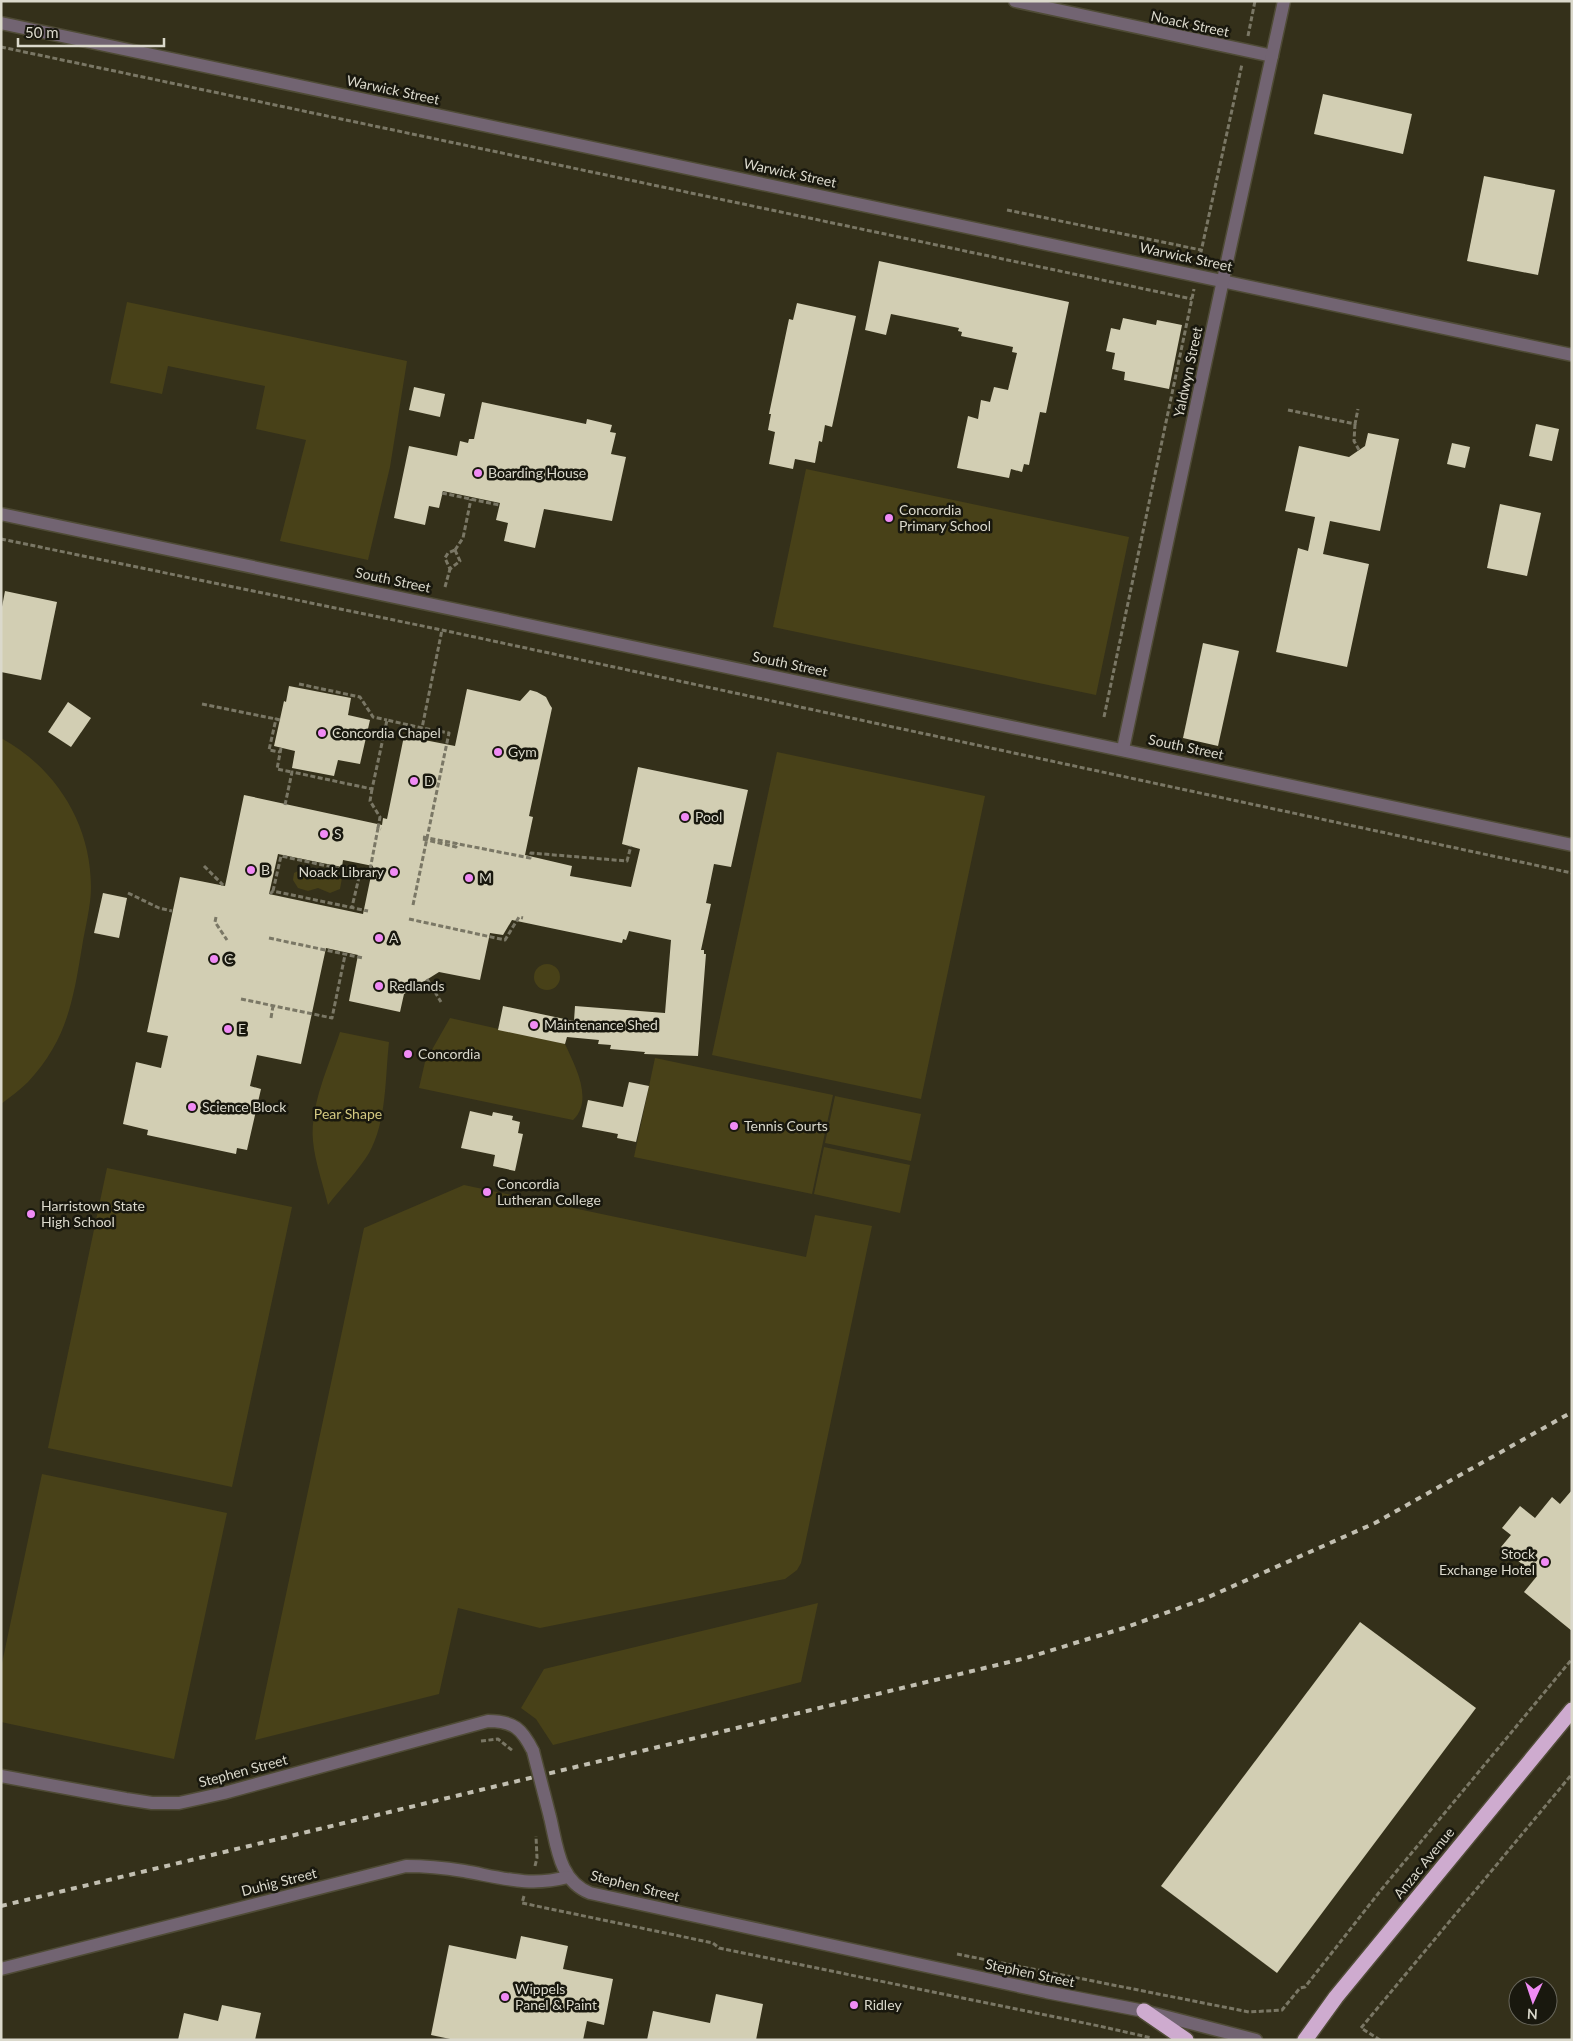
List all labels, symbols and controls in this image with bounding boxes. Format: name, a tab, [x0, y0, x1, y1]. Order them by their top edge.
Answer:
street label: Noack Street	[1149, 7, 1231, 40]
scale bar	[18, 15, 164, 47]
text: 50 m	[25, 23, 59, 41]
street label: Warwick Street	[345, 71, 441, 108]
street label: Warwick Street	[742, 154, 838, 191]
street label: Warwick Street	[1138, 238, 1234, 275]
street label: Yaldwyn Street	[1170, 325, 1205, 419]
place label: Boarding House	[488, 464, 586, 481]
marker: Boarding House	[472, 467, 484, 479]
place label: Concordia Primary School	[899, 501, 991, 534]
marker: Concordia Primary School	[883, 512, 895, 524]
street label: South Street	[354, 563, 432, 596]
street label: South Street	[751, 647, 829, 680]
place label: Concordia Chapel	[332, 724, 441, 741]
marker: Concordia Chapel	[316, 727, 328, 739]
street label: South Street	[1147, 730, 1225, 763]
place label: Gym	[508, 743, 537, 760]
marker: Gym	[492, 746, 504, 758]
place label: D	[424, 772, 435, 789]
marker: D	[408, 775, 420, 787]
place label: Pool	[695, 808, 722, 825]
marker: Pool	[679, 811, 691, 823]
place label: S	[334, 825, 342, 842]
marker: S	[318, 828, 330, 840]
place label: B	[261, 861, 270, 878]
place label: Noack Library	[299, 863, 385, 880]
marker: B	[245, 864, 257, 876]
marker: Noack Library	[388, 866, 400, 878]
place label: M	[479, 869, 492, 886]
marker: M	[463, 872, 475, 884]
place label: A	[389, 929, 399, 946]
marker: A	[373, 932, 385, 944]
place label: C	[224, 950, 234, 967]
marker: C	[208, 953, 220, 965]
place label: Redlands	[389, 977, 445, 994]
marker: Redlands	[373, 980, 385, 992]
place label: Maintenance Shed	[544, 1016, 658, 1033]
marker: Maintenance Shed	[528, 1019, 540, 1031]
place label: E	[238, 1020, 246, 1037]
marker: E	[222, 1023, 234, 1035]
place label: Concordia	[418, 1045, 480, 1062]
marker: Concordia	[402, 1048, 414, 1060]
place label: Science Block	[202, 1098, 287, 1115]
marker: Science Block	[186, 1101, 198, 1113]
park label: Pear Shape	[314, 1105, 382, 1122]
place label: Tennis Courts	[744, 1117, 828, 1134]
marker: Tennis Courts	[728, 1120, 740, 1132]
place label: Concordia Lutheran College	[497, 1175, 601, 1208]
marker: Concordia Lutheran College	[481, 1186, 493, 1198]
place label: Harristown State High School	[41, 1197, 145, 1230]
marker: Harristown State High School	[25, 1208, 37, 1220]
place label: Stock Exchange Hotel	[1439, 1545, 1536, 1578]
marker: Stock Exchange Hotel	[1539, 1556, 1551, 1568]
street label: Stephen Street	[197, 1751, 289, 1790]
street label: Anzac Avenue	[1390, 1824, 1457, 1902]
street label: Duhig Street	[239, 1864, 318, 1899]
street label: Stephen Street	[589, 1866, 681, 1905]
street label: Stephen Street	[984, 1955, 1076, 1990]
north arrow	[1508, 1976, 1558, 2026]
place label: Wippels Panel & Paint	[515, 1980, 597, 2013]
marker: Wippels Panel & Paint	[499, 1991, 511, 2003]
place label: Ridley	[864, 1996, 902, 2013]
marker: Ridley	[848, 1999, 860, 2011]
text: N	[1526, 2006, 1538, 2023]

